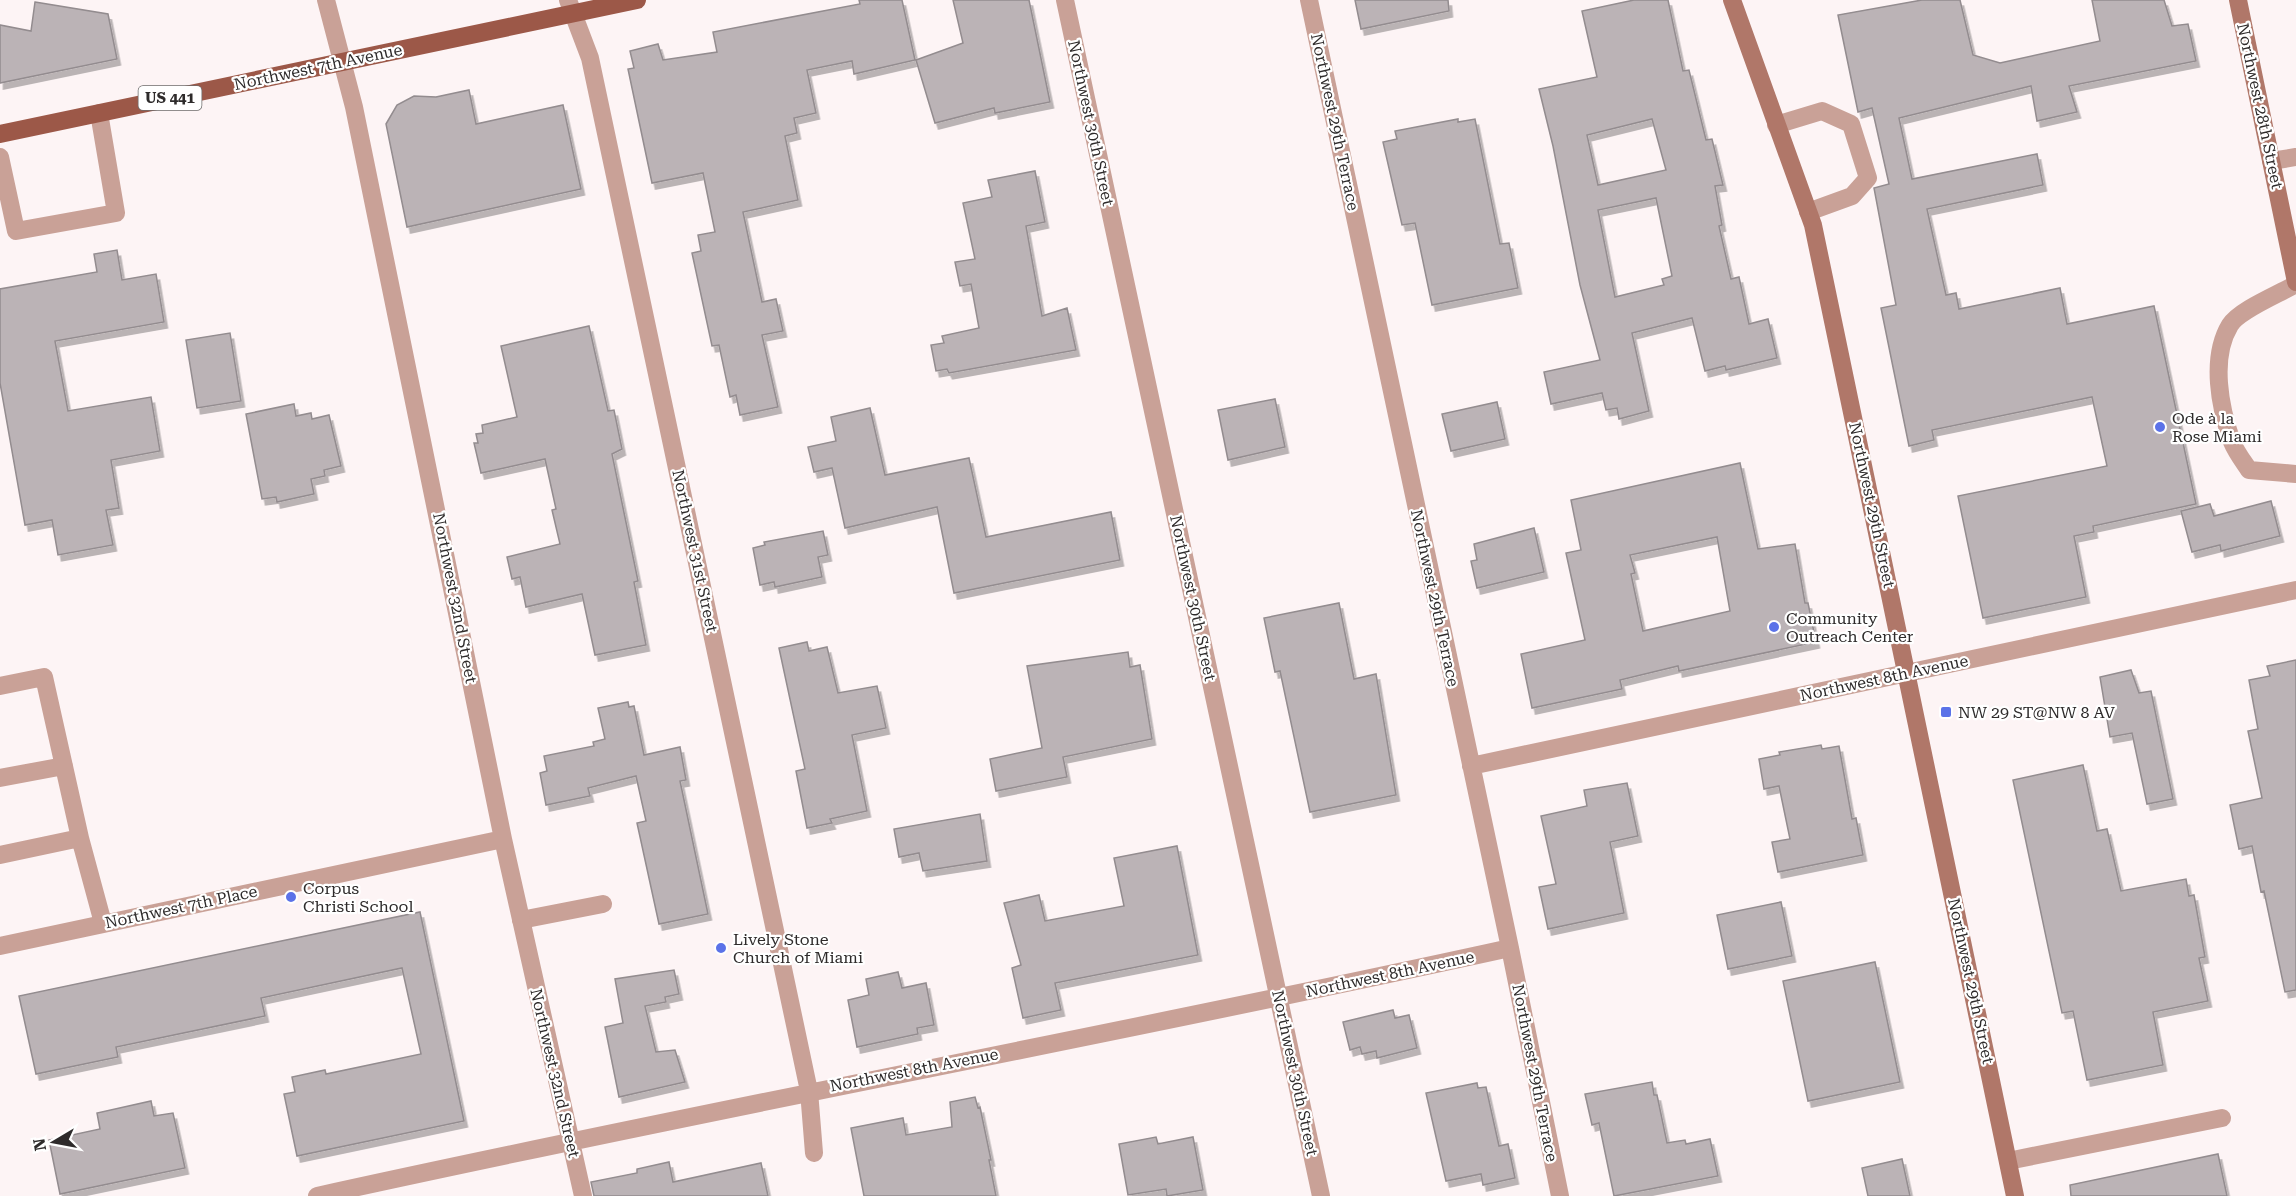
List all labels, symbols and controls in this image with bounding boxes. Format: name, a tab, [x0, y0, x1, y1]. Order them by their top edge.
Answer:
street label: Northwest 28th Street	[2233, 21, 2287, 191]
street label: Northwest 29th Terrace	[1307, 32, 1363, 213]
street label: Northwest 30th Street	[1064, 38, 1118, 208]
street label: Northwest 7th Avenue	[232, 40, 404, 94]
road number: US 441	[138, 86, 201, 110]
place label: Ode à la Rose Miami	[2172, 409, 2262, 446]
street label: Northwest 29th Street	[1845, 420, 1899, 590]
marker: Ode à la Rose Miami	[2153, 420, 2167, 434]
street label: Northwest 31st Street	[668, 468, 722, 634]
street label: Northwest 29th Terrace	[1407, 508, 1463, 689]
street label: Northwest 32nd Street	[429, 511, 481, 685]
street label: Northwest 30th Street	[1166, 513, 1220, 683]
place label: Community Outreach Center	[1786, 609, 1914, 646]
marker: Community Outreach Center	[1767, 620, 1781, 634]
street label: Northwest 8th Avenue	[1798, 651, 1970, 705]
place label: NW 29 ST@NW 8 AV	[1958, 703, 2116, 722]
marker: NW 29 ST@NW 8 AV	[1939, 705, 1953, 719]
place label: Corpus Christi School	[303, 879, 413, 916]
street label: Northwest 7th Place	[103, 882, 259, 932]
marker: Corpus Christi School	[284, 890, 298, 904]
street label: Northwest 29th Street	[1944, 896, 1998, 1066]
place label: Lively Stone Church of Miami	[733, 930, 863, 967]
marker: Lively Stone Church of Miami	[714, 941, 728, 955]
street label: Northwest 8th Avenue	[1304, 947, 1476, 1001]
street label: Northwest 29th Terrace	[1508, 982, 1562, 1164]
street label: Northwest 32nd Street	[526, 986, 584, 1160]
street label: Northwest 30th Street	[1268, 988, 1322, 1158]
street label: Northwest 8th Avenue	[828, 1044, 1000, 1096]
north arrow	[24, 1112, 84, 1172]
text: N	[29, 1137, 50, 1152]

